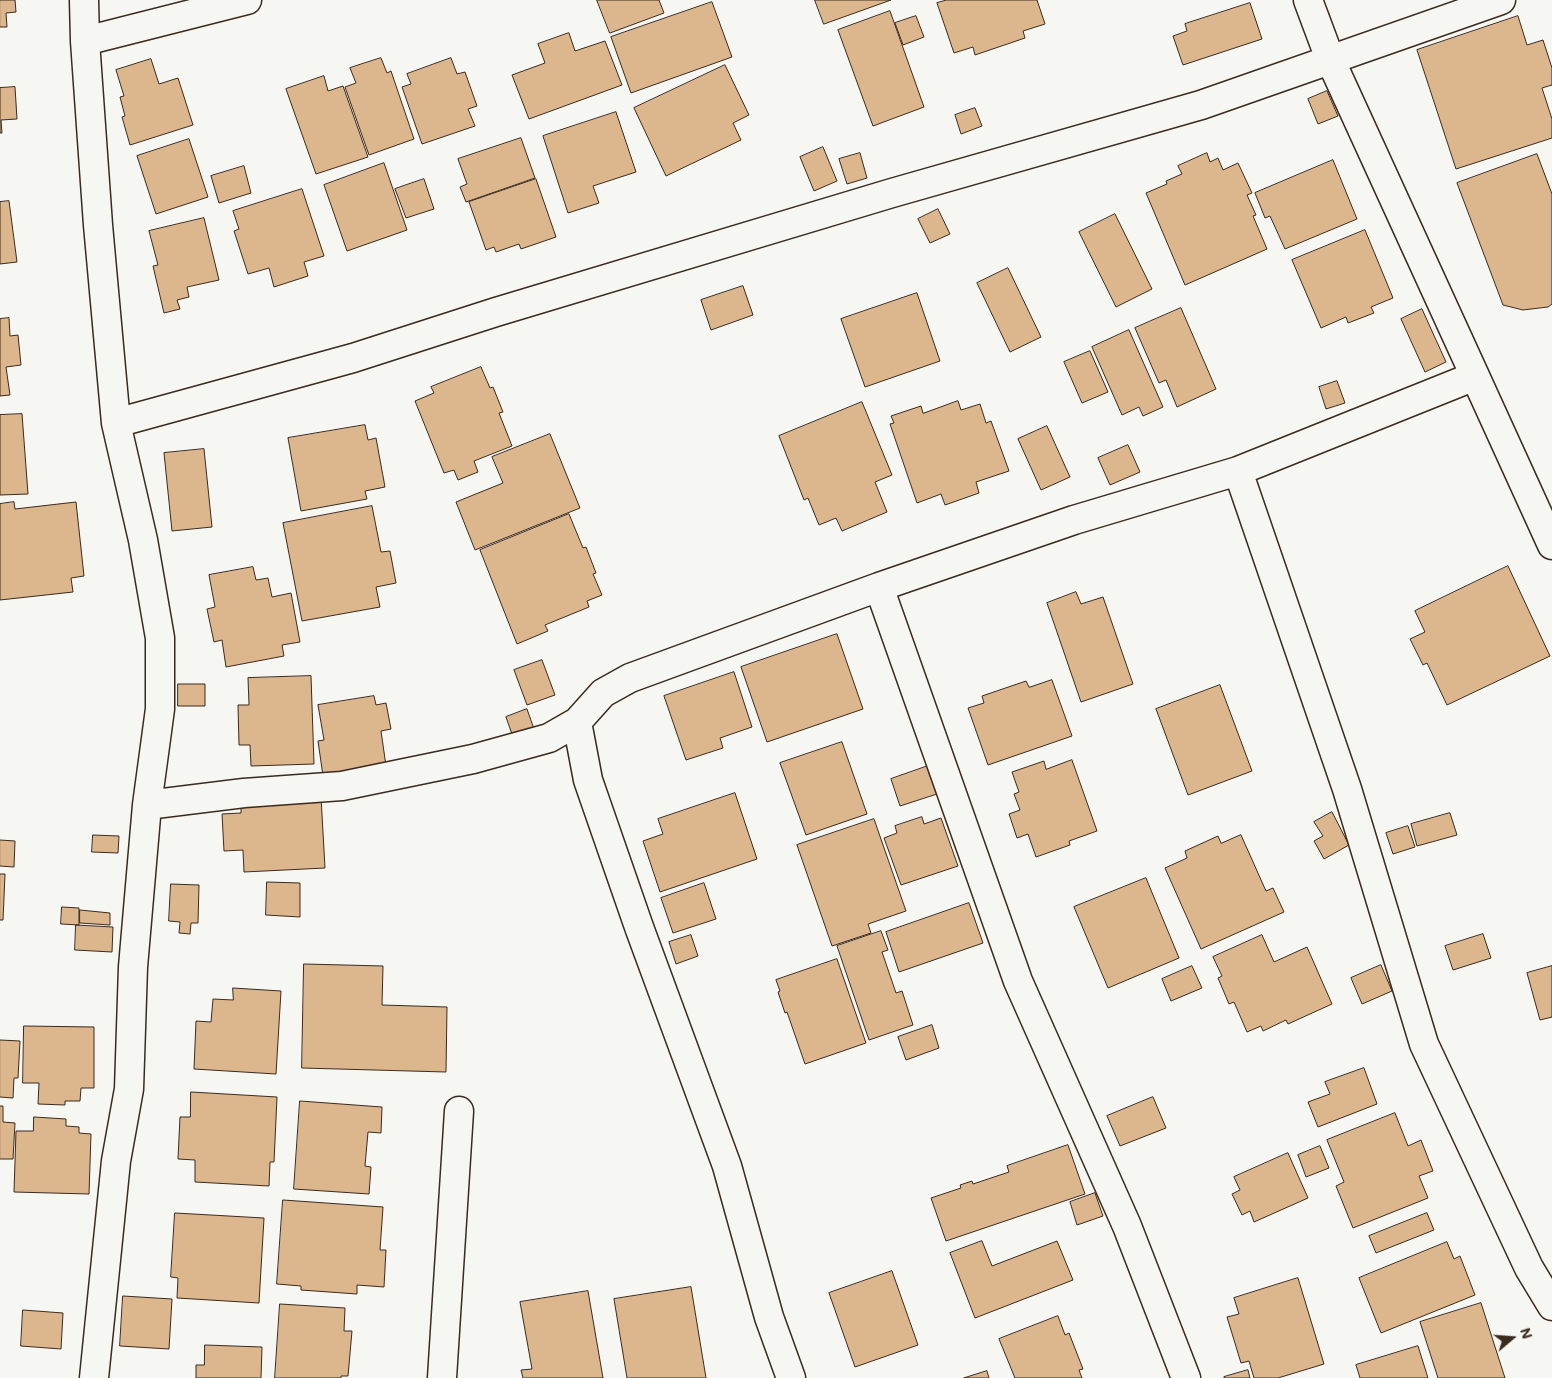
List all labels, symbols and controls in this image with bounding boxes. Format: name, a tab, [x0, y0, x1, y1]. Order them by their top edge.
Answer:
north arrow	[1487, 1313, 1537, 1363]
text: N	[1516, 1325, 1537, 1341]

